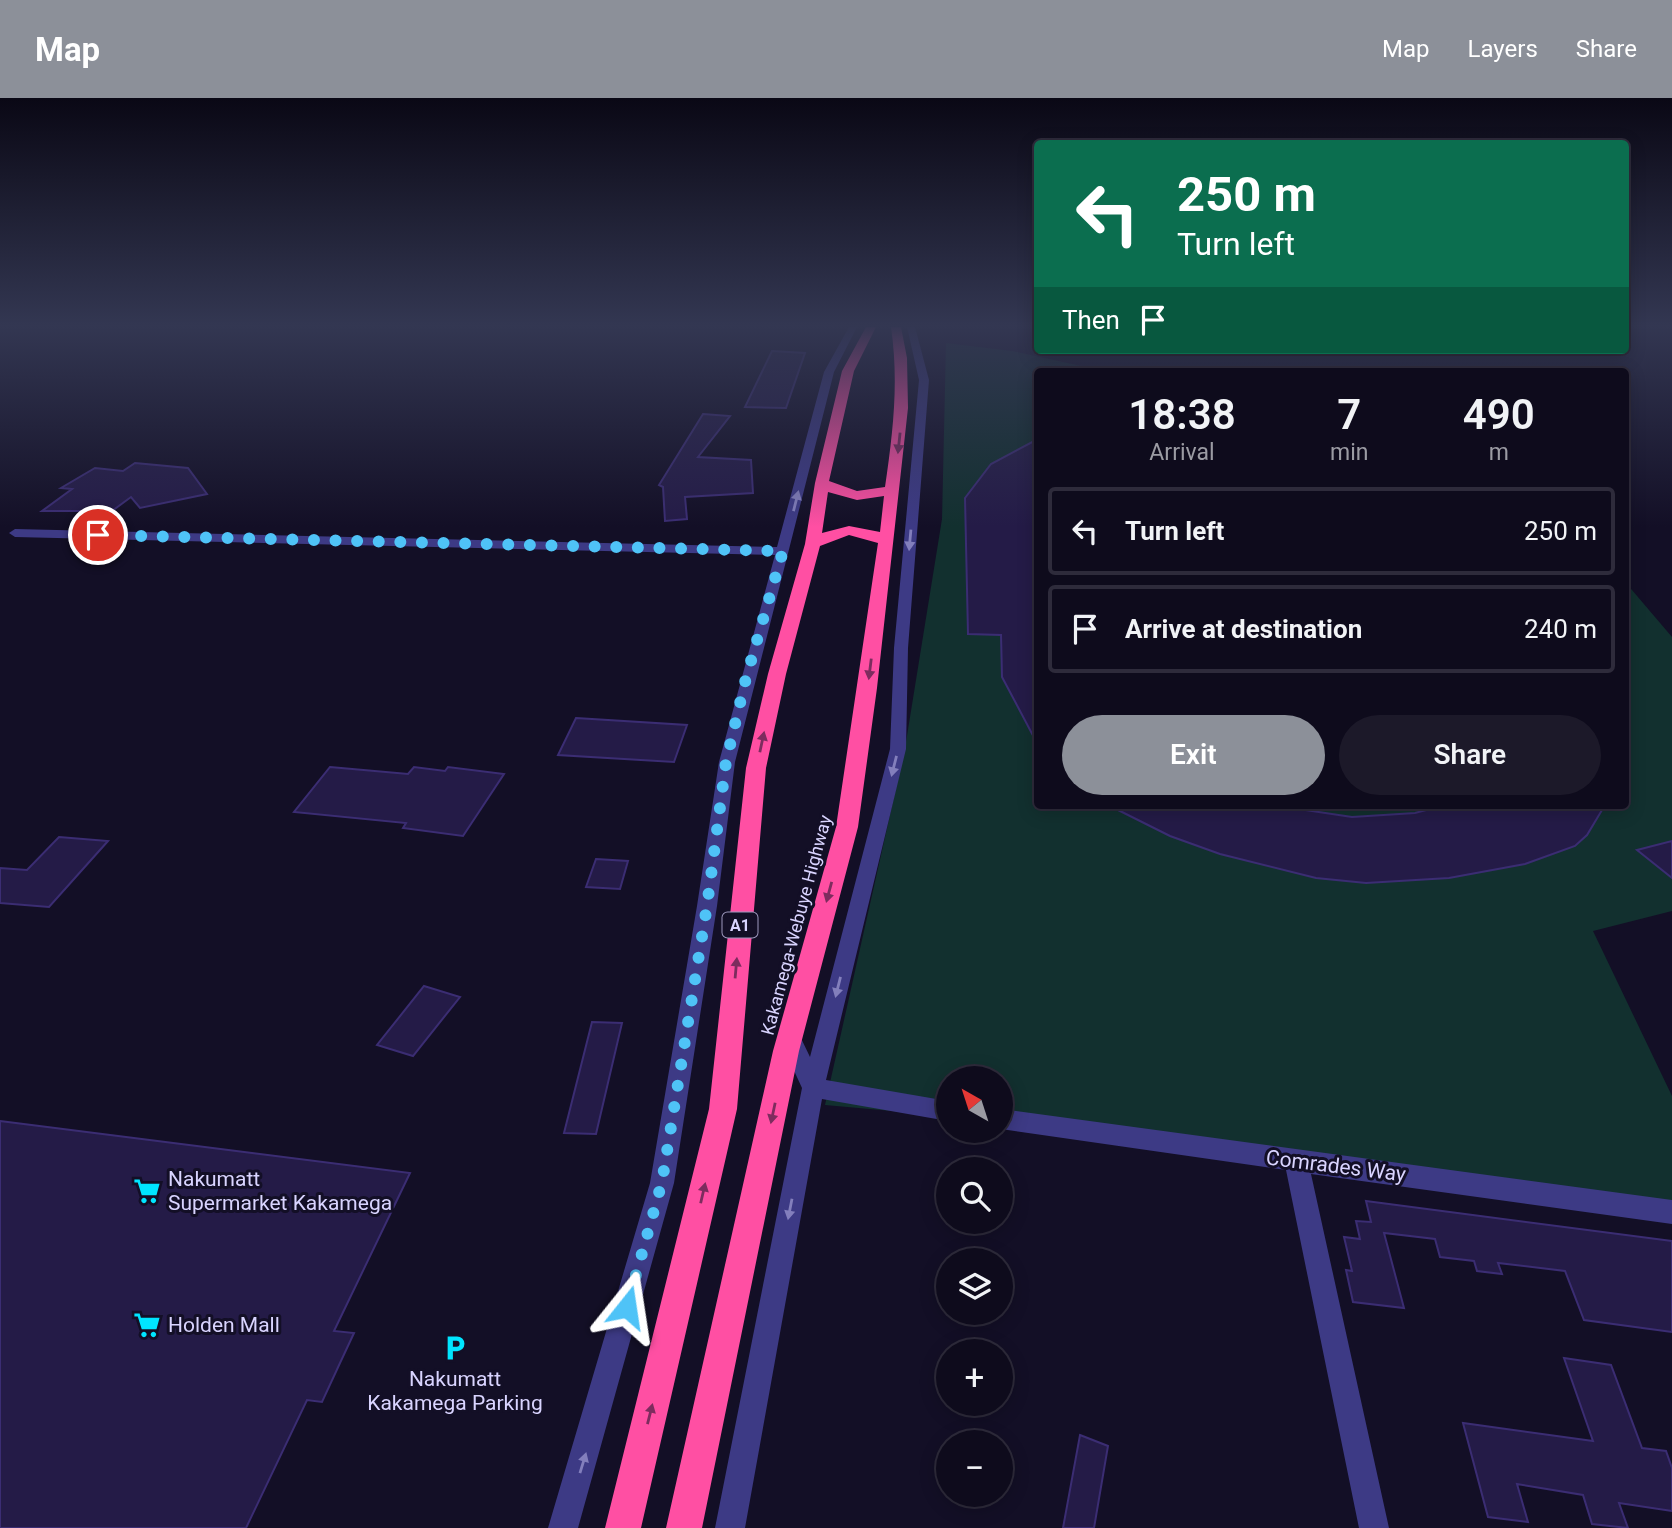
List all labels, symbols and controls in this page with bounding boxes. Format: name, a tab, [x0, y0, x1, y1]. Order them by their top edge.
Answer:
text: Map	[35, 30, 100, 69]
text: Map	[1382, 35, 1430, 63]
text: Layers	[1468, 35, 1538, 63]
text: Share	[1576, 35, 1637, 63]
text: 250 m	[1177, 166, 1316, 223]
icon: left	[1062, 168, 1153, 259]
text: Turn left	[1177, 225, 1295, 263]
icon: arrive	[1134, 301, 1172, 339]
text: Then	[1062, 305, 1120, 335]
text: 18:38	[1128, 390, 1236, 439]
text: 7	[1337, 390, 1361, 439]
text: 490	[1463, 390, 1535, 439]
one-way arrow	[893, 432, 904, 454]
text: Arrival	[1149, 439, 1215, 466]
text: min	[1330, 439, 1368, 466]
text: m	[1489, 439, 1509, 466]
one-way arrow	[791, 490, 802, 512]
pin	[68, 505, 128, 565]
icon: left	[1066, 512, 1104, 550]
icon: arrive	[79, 516, 117, 554]
text: Turn left	[1125, 516, 1224, 546]
text: 250 m	[1524, 516, 1597, 546]
one-way arrow	[904, 529, 915, 551]
icon: arrive	[1066, 610, 1104, 648]
text: Arrive at destination	[1125, 614, 1362, 644]
text: 240 m	[1524, 614, 1597, 644]
one-way arrow	[865, 658, 876, 680]
button: Exit	[1062, 715, 1325, 795]
button: Share	[1339, 715, 1601, 795]
one-way arrow	[756, 731, 767, 753]
one-way arrow	[888, 755, 899, 777]
street label: Kakamega-Webuye Highway	[757, 812, 836, 1037]
one-way arrow	[823, 881, 834, 903]
road number: A1	[722, 912, 758, 938]
one-way arrow	[731, 957, 742, 979]
one-way arrow	[832, 976, 843, 998]
north arrow	[936, 1066, 1013, 1143]
map controls	[936, 1066, 1013, 1507]
one-way arrow	[767, 1102, 778, 1124]
street label: Comrades Way	[1265, 1146, 1407, 1186]
button: search	[936, 1157, 1013, 1234]
place label: Nakumatt Supermarket Kakamega	[168, 1167, 392, 1215]
supermarket icon: Nakumatt Supermarket Kakamega	[132, 1176, 162, 1206]
one-way arrow	[698, 1182, 709, 1204]
one-way arrow	[784, 1198, 795, 1220]
button: layers	[936, 1248, 1013, 1325]
position arrow	[590, 1270, 664, 1344]
supermarket icon: Holden Mall	[132, 1310, 162, 1340]
place label: Holden Mall	[168, 1313, 280, 1337]
parking icon: Nakumatt Kakamega Parking	[440, 1333, 470, 1363]
button: +	[936, 1339, 1013, 1416]
place label: Nakumatt Kakamega Parking	[367, 1367, 543, 1415]
one-way arrow	[645, 1403, 656, 1425]
button: −	[936, 1430, 1013, 1507]
one-way arrow	[578, 1452, 589, 1473]

